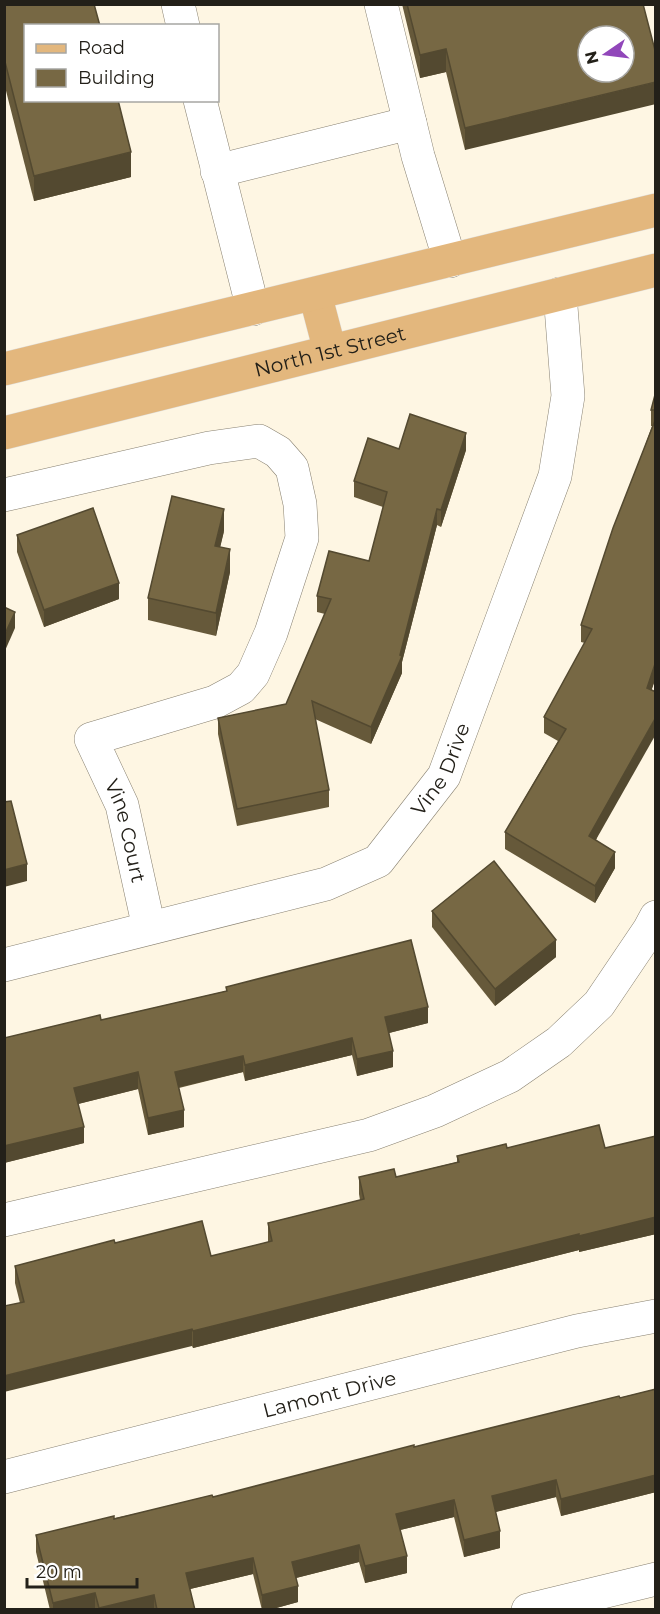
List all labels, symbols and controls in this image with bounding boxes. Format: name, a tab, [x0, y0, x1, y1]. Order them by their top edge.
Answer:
legend	[24, 24, 219, 102]
north arrow	[576, 24, 636, 84]
text: Road	[78, 37, 125, 59]
text: N	[581, 49, 603, 66]
text: Building	[78, 67, 155, 89]
street label: North 1st Street	[252, 321, 408, 382]
street label: Vine Drive	[406, 720, 475, 820]
street label: Vine Court	[100, 775, 151, 885]
street label: Lamont Drive	[260, 1366, 399, 1423]
scale bar	[27, 1551, 136, 1589]
text: 20 m	[36, 1561, 82, 1583]

